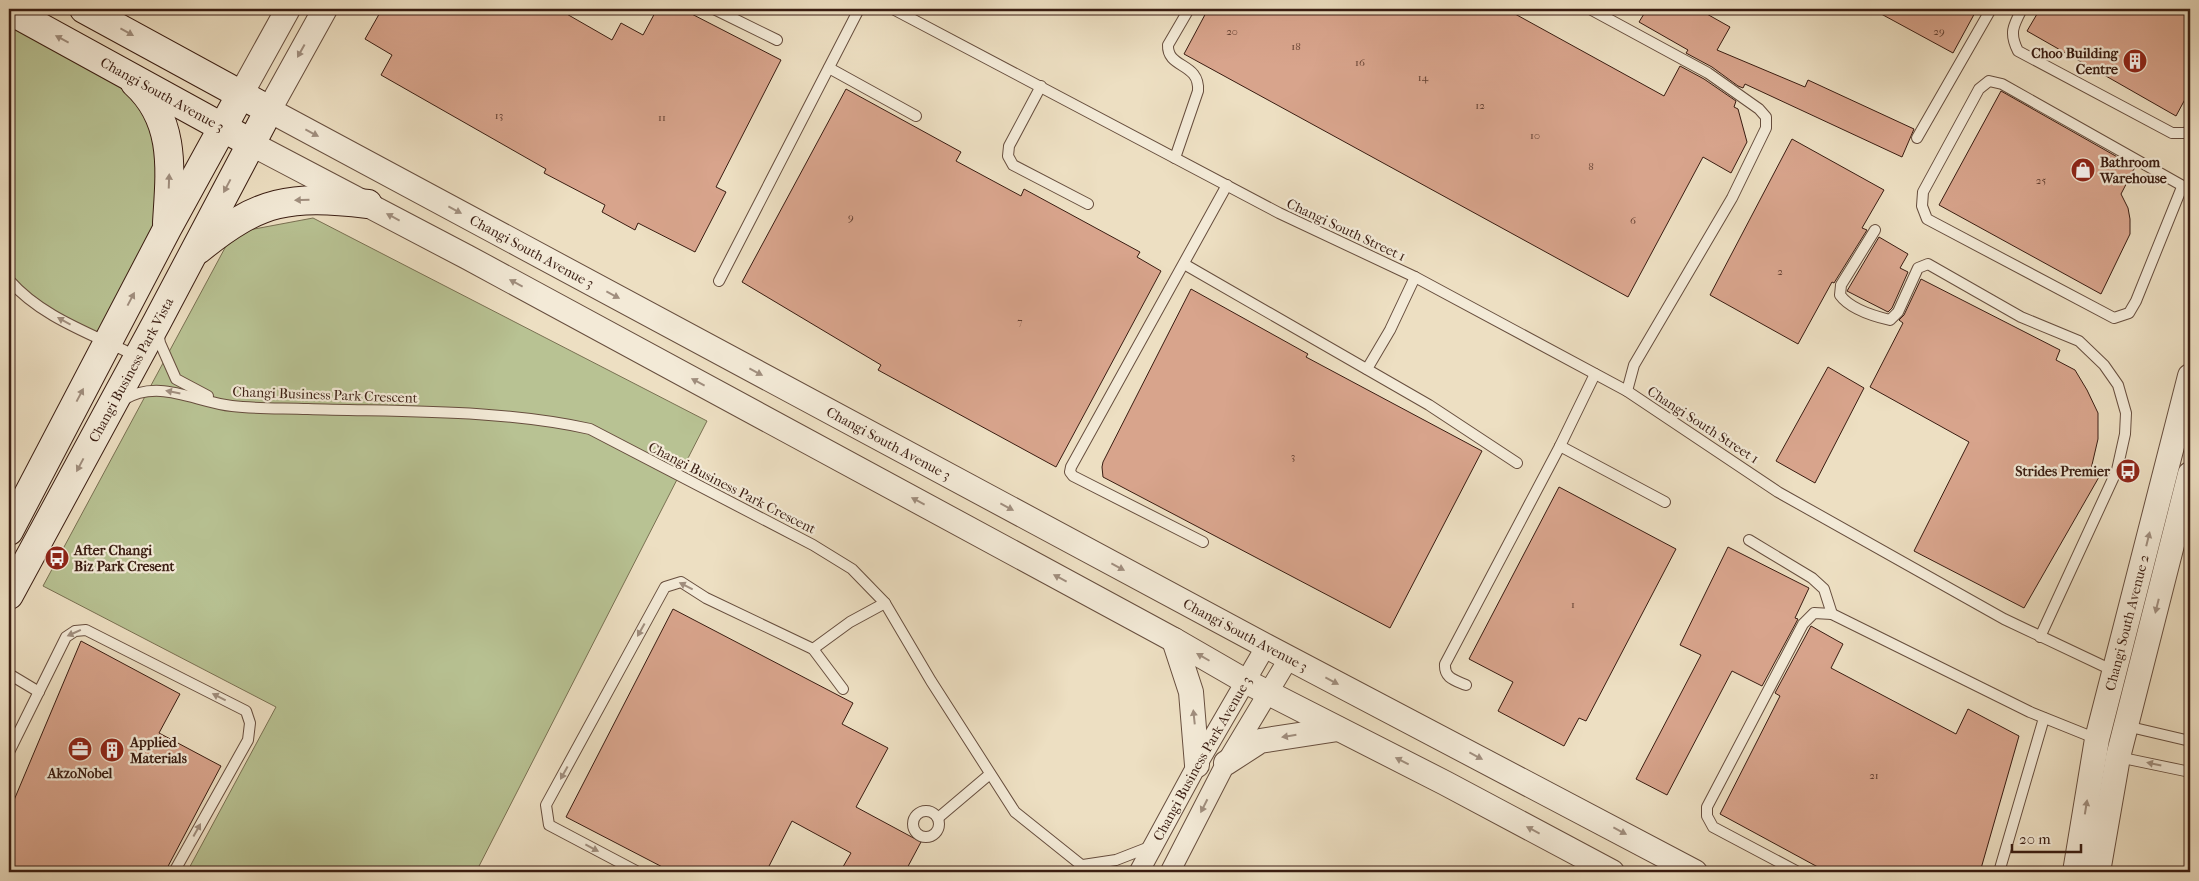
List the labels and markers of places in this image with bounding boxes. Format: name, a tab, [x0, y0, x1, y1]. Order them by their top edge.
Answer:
place label: Choo Building Centre	[2031, 45, 2119, 78]
building icon: Choo Building Centre	[2122, 48, 2148, 74]
place label: Bathroom Warehouse	[2099, 154, 2167, 187]
shop icon: Bathroom Warehouse	[2070, 157, 2096, 183]
bus stop icon: Strides Premier	[2115, 458, 2141, 484]
place label: Strides Premier	[2015, 463, 2111, 480]
place label: After Changi Biz Park Cresent	[73, 542, 176, 575]
bus stop icon: After Changi Biz Park Cresent	[44, 545, 70, 571]
place label: Applied Materials	[129, 734, 188, 767]
office icon: AkzoNobel	[67, 736, 93, 762]
building icon: Applied Materials	[99, 737, 125, 763]
place label: AkzoNobel	[47, 765, 113, 782]

